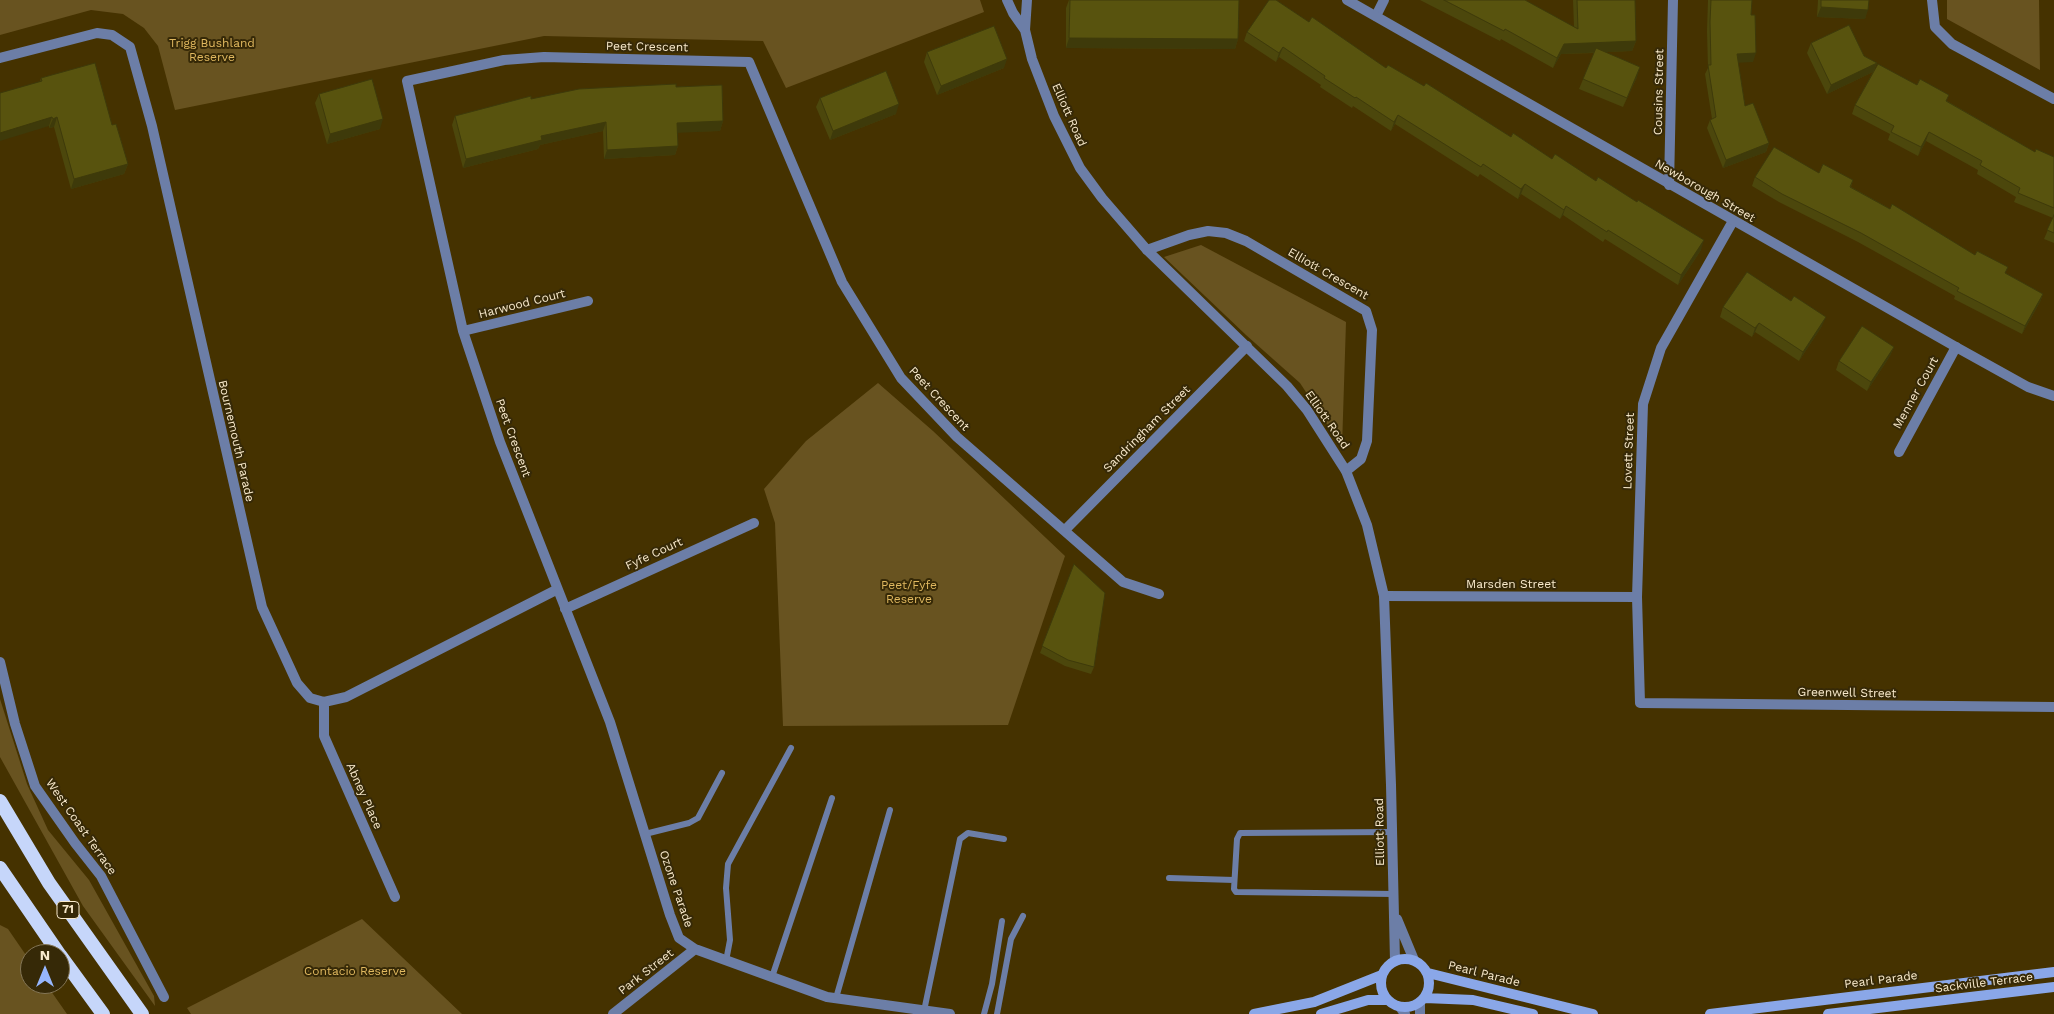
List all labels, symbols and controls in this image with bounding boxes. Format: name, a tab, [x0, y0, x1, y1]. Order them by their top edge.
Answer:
park label: Trigg Bushland Reserve	[169, 36, 255, 64]
street label: Peet Crescent	[606, 39, 688, 55]
street label: Cousins Street	[1651, 49, 1667, 135]
street label: Elliott Road	[1049, 81, 1089, 149]
street label: Newborough Street	[1652, 156, 1758, 226]
street label: Elliott Crescent	[1285, 245, 1371, 303]
street label: Harwood Court	[477, 286, 567, 322]
street label: Menner Court	[1890, 354, 1942, 432]
street label: Peet Crescent	[906, 364, 972, 434]
street label: Bournemouth Parade	[215, 379, 257, 503]
street label: Sandringham Street	[1101, 383, 1193, 475]
street label: Elliott Road	[1302, 388, 1352, 452]
street label: Peet Crescent	[492, 397, 534, 479]
street label: Lovett Street	[1620, 412, 1638, 490]
street label: Fyfe Court	[623, 535, 685, 573]
street label: Marsden Street	[1466, 577, 1556, 591]
park label: Peet/Fyfe Reserve	[881, 578, 937, 606]
street label: Greenwell Street	[1797, 685, 1897, 701]
street label: Abney Place	[343, 761, 385, 831]
street label: West Coast Terrace	[42, 776, 120, 878]
street label: Elliott Road	[1372, 798, 1388, 866]
street label: Ozone Parade	[656, 848, 696, 930]
road number: 71	[57, 902, 79, 918]
north arrow	[20, 944, 70, 994]
street label: Park Street	[616, 946, 676, 998]
text: N	[40, 947, 50, 963]
street label: Pearl Parade	[1447, 958, 1521, 990]
park label: Contacio Reserve	[304, 964, 406, 978]
street label: Pearl Parade	[1844, 968, 1918, 992]
street label: Sackville Terrace	[1934, 970, 2034, 996]

